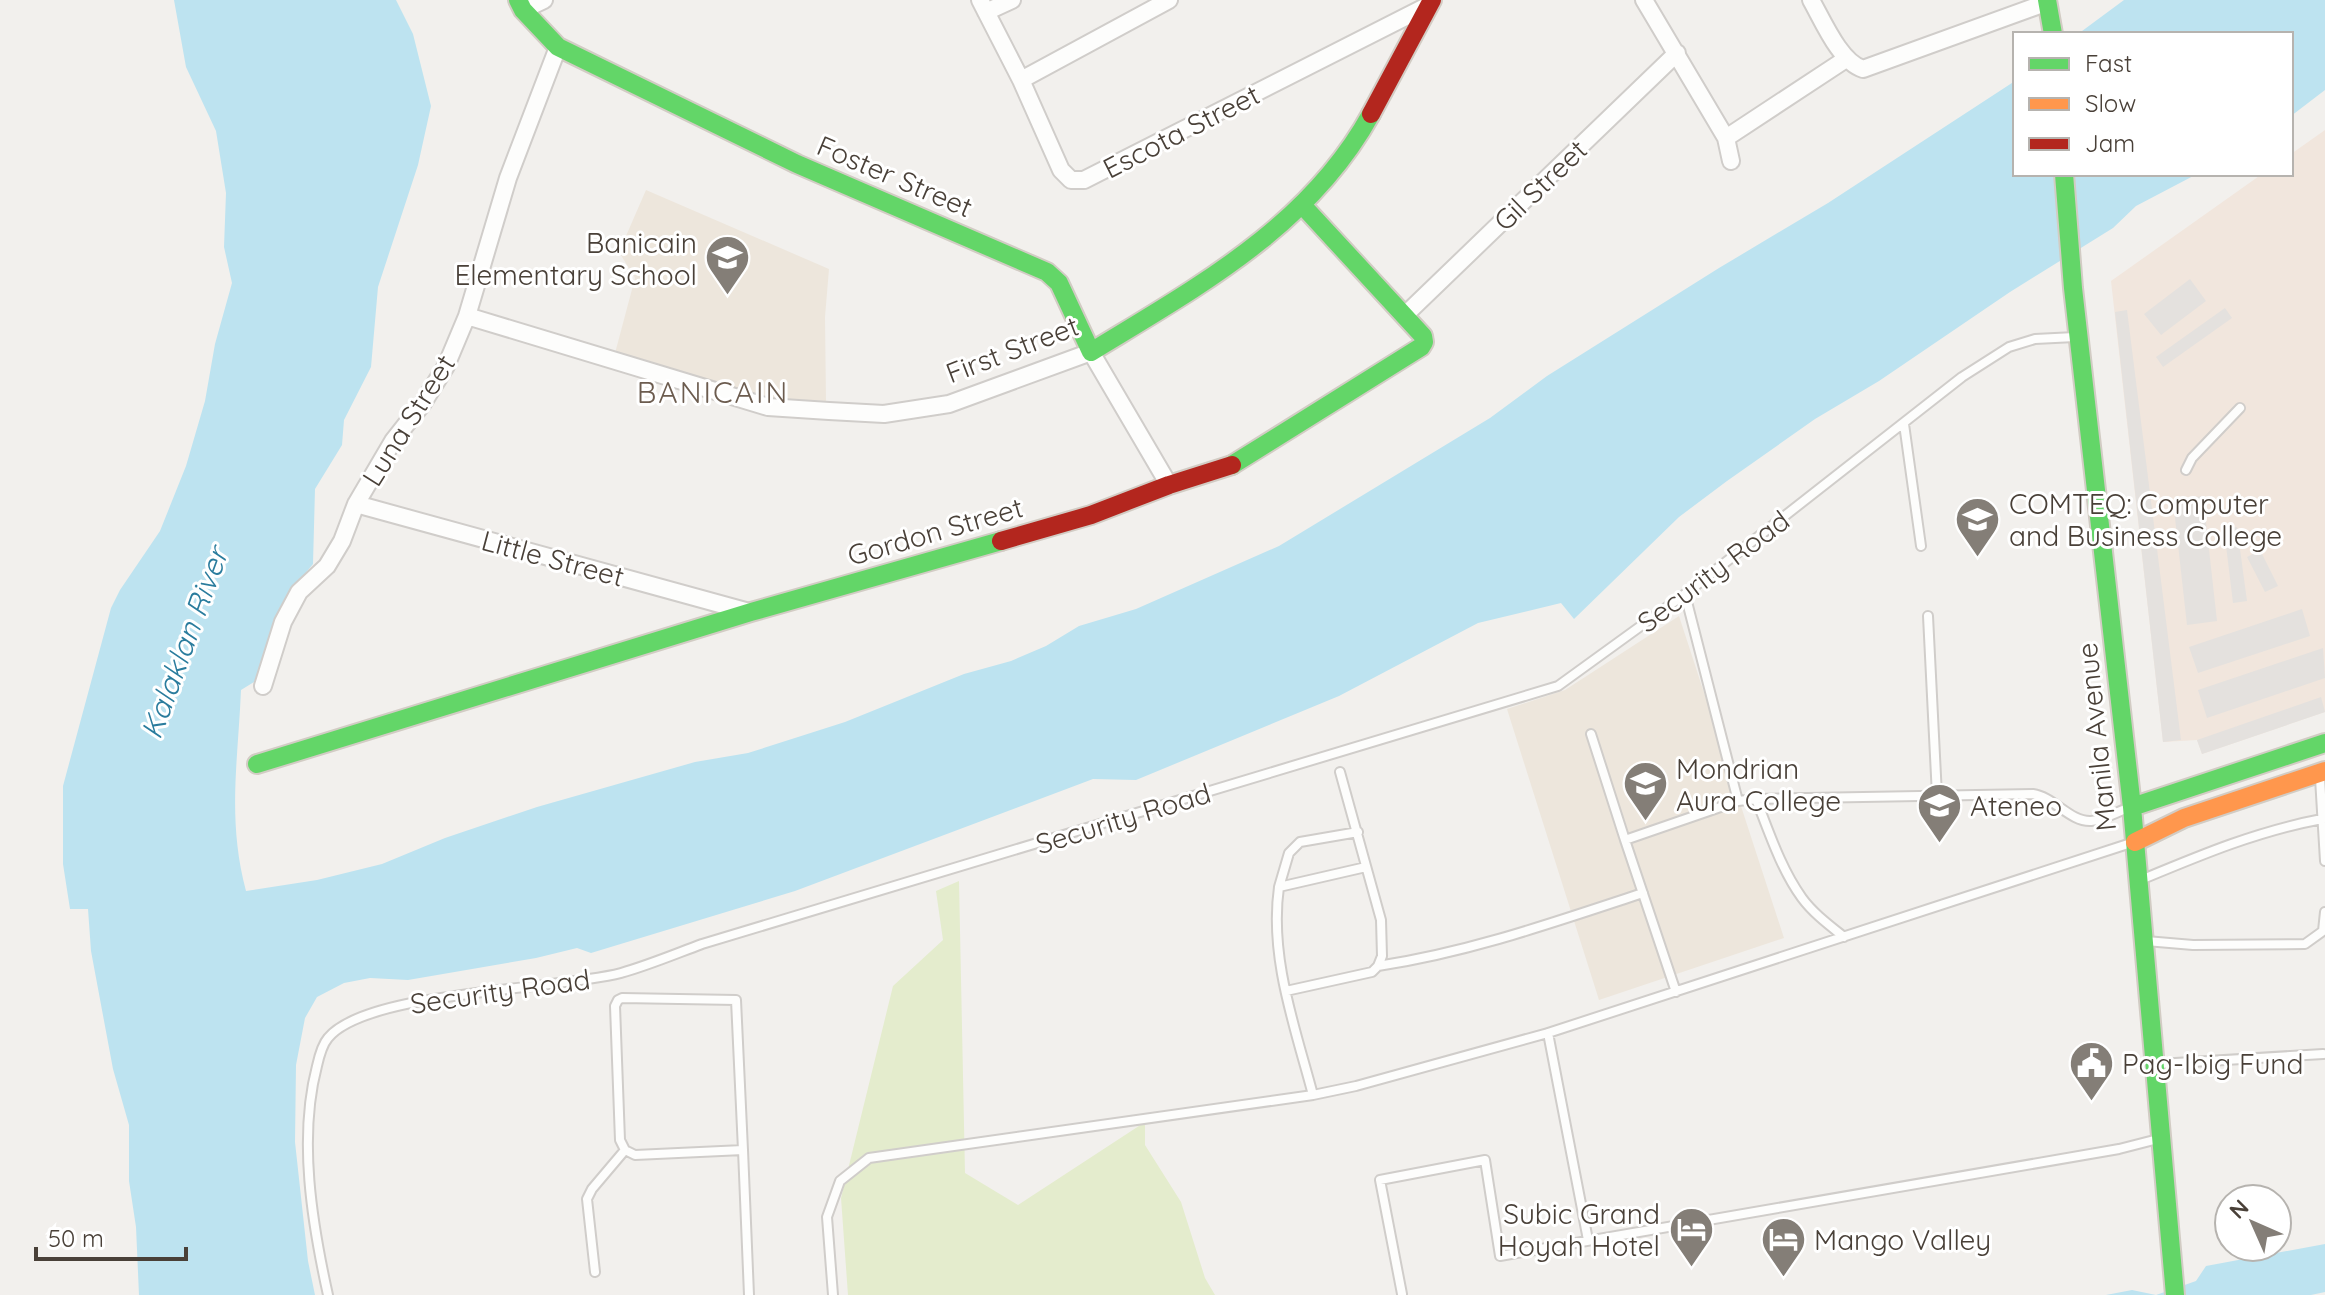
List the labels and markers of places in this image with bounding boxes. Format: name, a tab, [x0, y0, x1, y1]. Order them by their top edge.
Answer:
place label: Banicain Elementary School	[454, 225, 697, 292]
school or university icon: Banicain Elementary School	[704, 234, 752, 297]
place label: COMTEQ: Computer and Business College	[2009, 486, 2282, 553]
school or university icon: COMTEQ: Computer and Business College	[1954, 495, 2002, 558]
place label: Mondrian Aura College	[1676, 751, 1841, 818]
school or university icon: Mondrian Aura College	[1621, 760, 1669, 823]
school or university icon: Ateneo	[1915, 781, 1963, 844]
place label: Ateneo	[1970, 788, 2062, 823]
public building icon: Pag-Ibig Fund	[2067, 1039, 2115, 1102]
place label: Pag-Ibig Fund	[2122, 1046, 2304, 1081]
place label: Subic Grand Hoyah Hotel	[1498, 1196, 1660, 1263]
hotel icon: Subic Grand Hoyah Hotel	[1667, 1205, 1715, 1268]
hotel icon: Mango Valley	[1759, 1215, 1807, 1278]
place label: Mango Valley	[1814, 1222, 1991, 1257]

